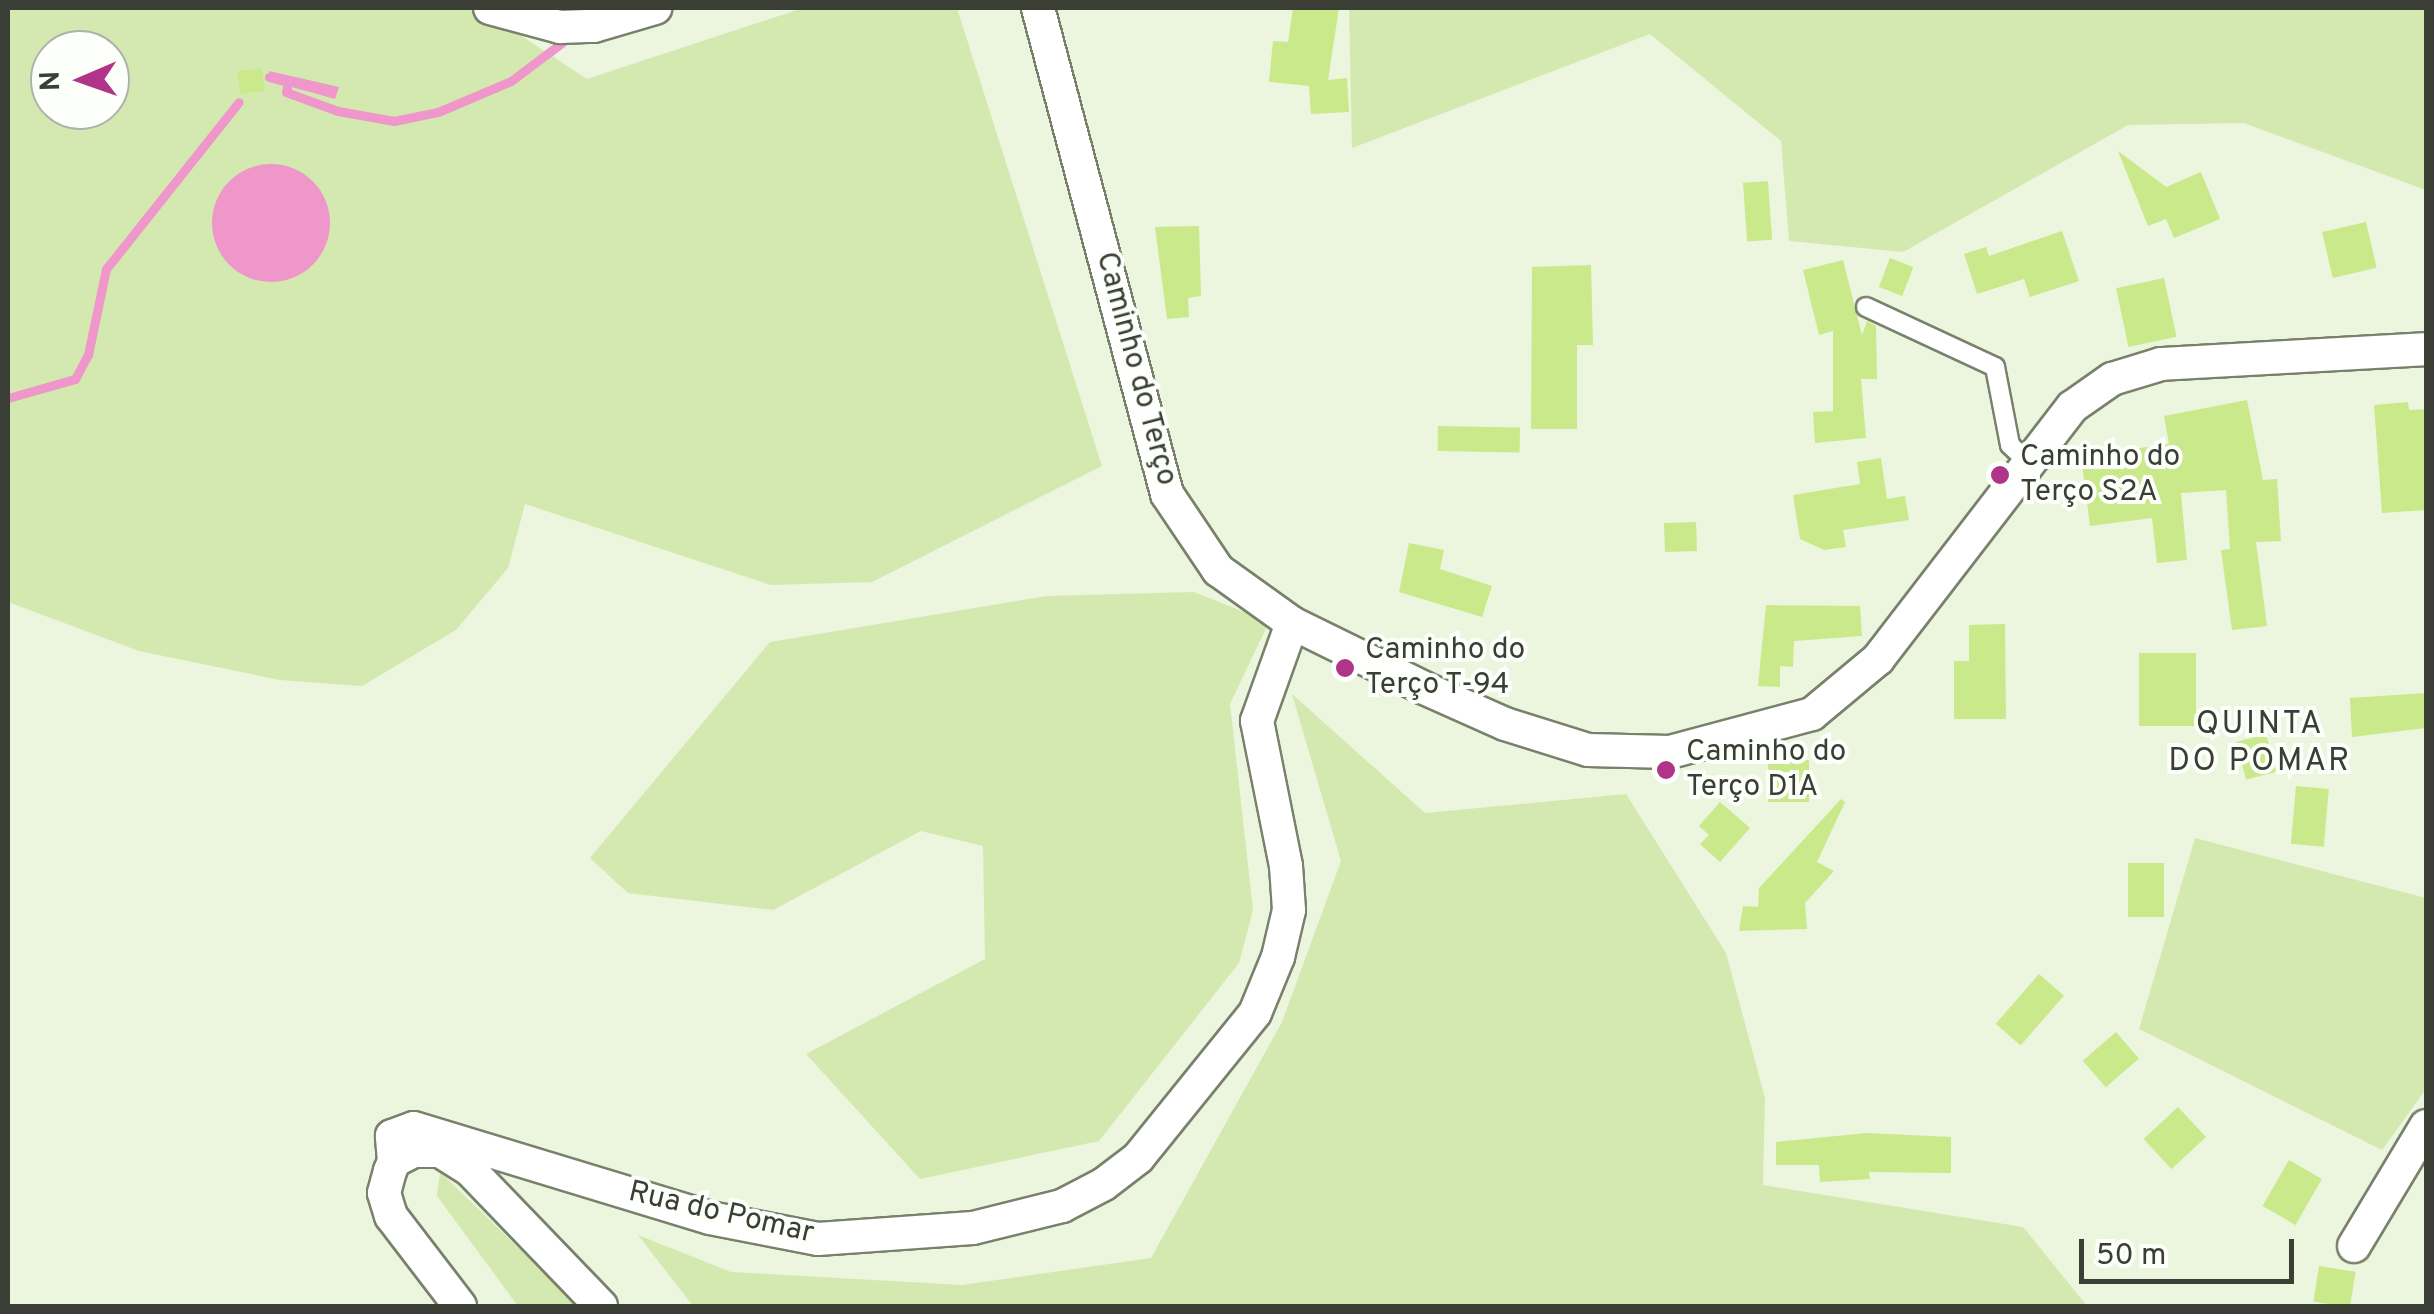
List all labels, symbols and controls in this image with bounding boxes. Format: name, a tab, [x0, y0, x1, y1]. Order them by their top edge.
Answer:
north arrow	[30, 30, 130, 130]
text: N	[34, 70, 70, 92]
street label: Caminho do Terço	[1086, 248, 1184, 490]
place label: Caminho do Terço S2A	[2020, 440, 2180, 510]
marker: Caminho do Terço S2A	[1989, 464, 2011, 486]
place label: Caminho do Terço T-94	[1365, 633, 1525, 704]
marker: Caminho do Terço T-94	[1334, 657, 1356, 679]
district label: QUINTA DO POMAR	[2168, 707, 2352, 782]
place label: Caminho do Terço D1A	[1686, 735, 1846, 806]
marker: Caminho do Terço D1A	[1655, 759, 1677, 781]
street label: Rua do Pomar	[625, 1175, 817, 1253]
scale bar	[2084, 1219, 2299, 1281]
text: 50 m	[2096, 1238, 2166, 1275]

